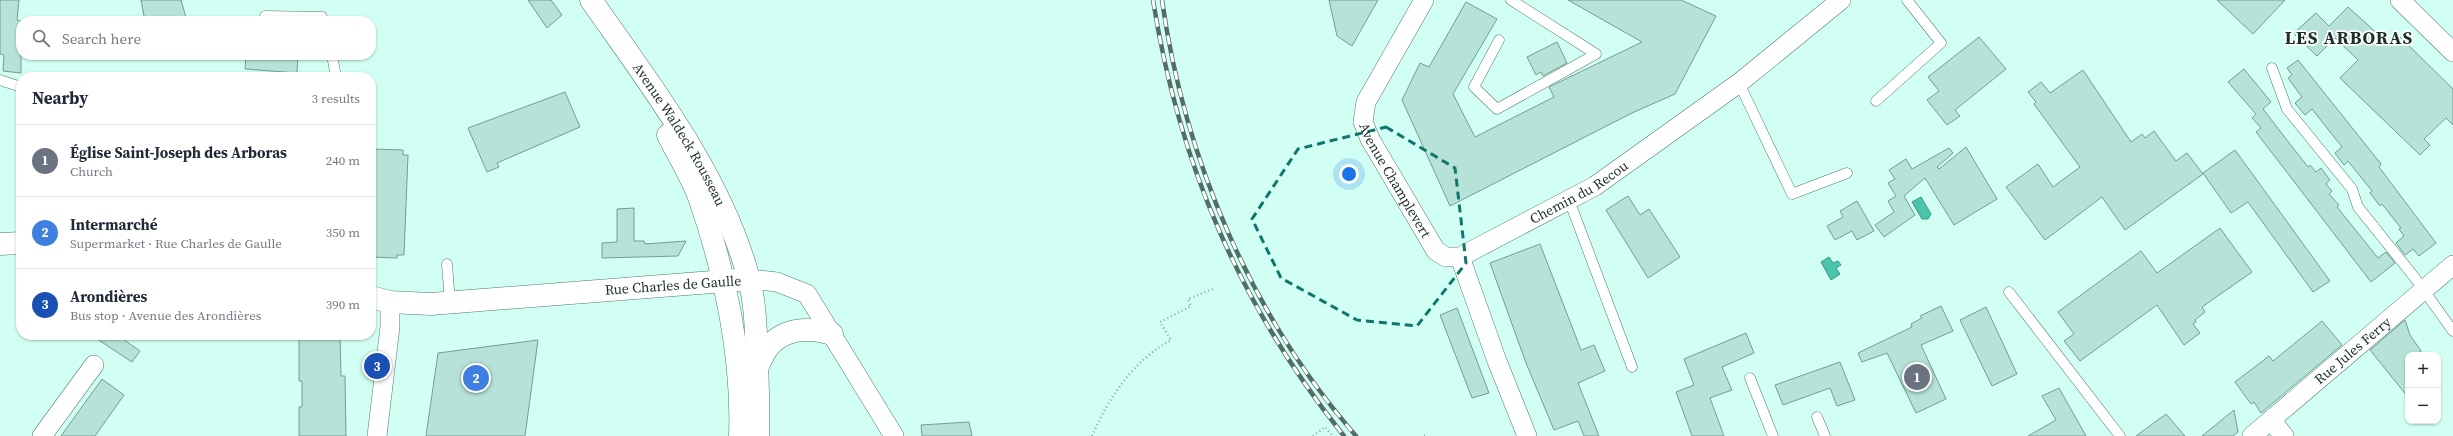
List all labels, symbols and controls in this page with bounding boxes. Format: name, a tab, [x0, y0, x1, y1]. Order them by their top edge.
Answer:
search box	[16, 16, 376, 60]
district label: LES ARBORAS	[2285, 25, 2413, 50]
icon: search	[30, 27, 52, 49]
text: Search here	[62, 28, 141, 49]
street label: Avenue Waldeck Rousseau	[628, 59, 731, 209]
text: Nearby	[32, 86, 88, 110]
text: 3 results	[312, 90, 360, 107]
street label: Avenue Champlevert	[1354, 120, 1436, 242]
text: Église Saint-Joseph des Arboras	[70, 142, 287, 163]
text: 1	[41, 152, 49, 169]
text: 240 m	[326, 152, 360, 169]
street label: Chemin du Recou	[1526, 156, 1632, 229]
text: Church	[70, 163, 113, 180]
your location	[1339, 164, 1359, 184]
text: Intermarché	[70, 214, 158, 235]
text: 2	[41, 224, 49, 241]
text: 350 m	[326, 224, 360, 241]
text: Supermarket · Rue Charles de Gaulle	[70, 235, 282, 252]
street label: Rue Charles de Gaulle	[604, 270, 742, 300]
text: Arondières	[70, 286, 147, 307]
text: 3	[41, 296, 49, 313]
text: 390 m	[326, 296, 360, 313]
text: Bus stop · Avenue des Arondières	[70, 307, 262, 324]
street label: Rue Jules Ferry	[2310, 312, 2396, 389]
pin: 3	[364, 351, 390, 381]
map controls	[2405, 352, 2441, 424]
button: +	[2405, 352, 2441, 388]
pin: 1	[1904, 362, 1930, 392]
pin: 2	[463, 363, 489, 393]
button: −	[2405, 388, 2441, 424]

